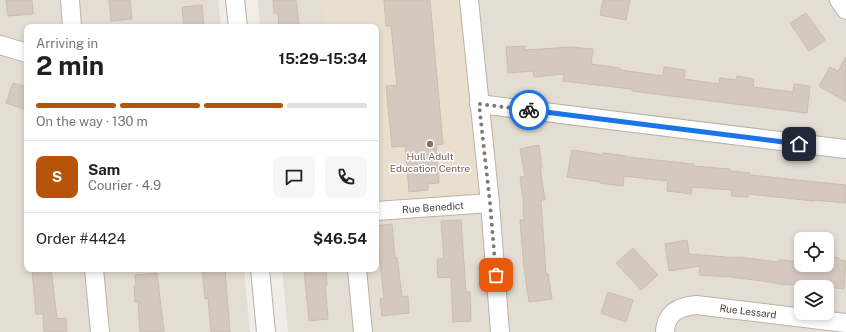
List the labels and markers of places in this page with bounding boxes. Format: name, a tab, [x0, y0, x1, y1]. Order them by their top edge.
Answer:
pin	[782, 127, 816, 161]
marker: Hull Adult Education Centre	[425, 139, 435, 149]
place label: Hull Adult Education Centre	[390, 150, 470, 174]
pin	[479, 258, 513, 292]

